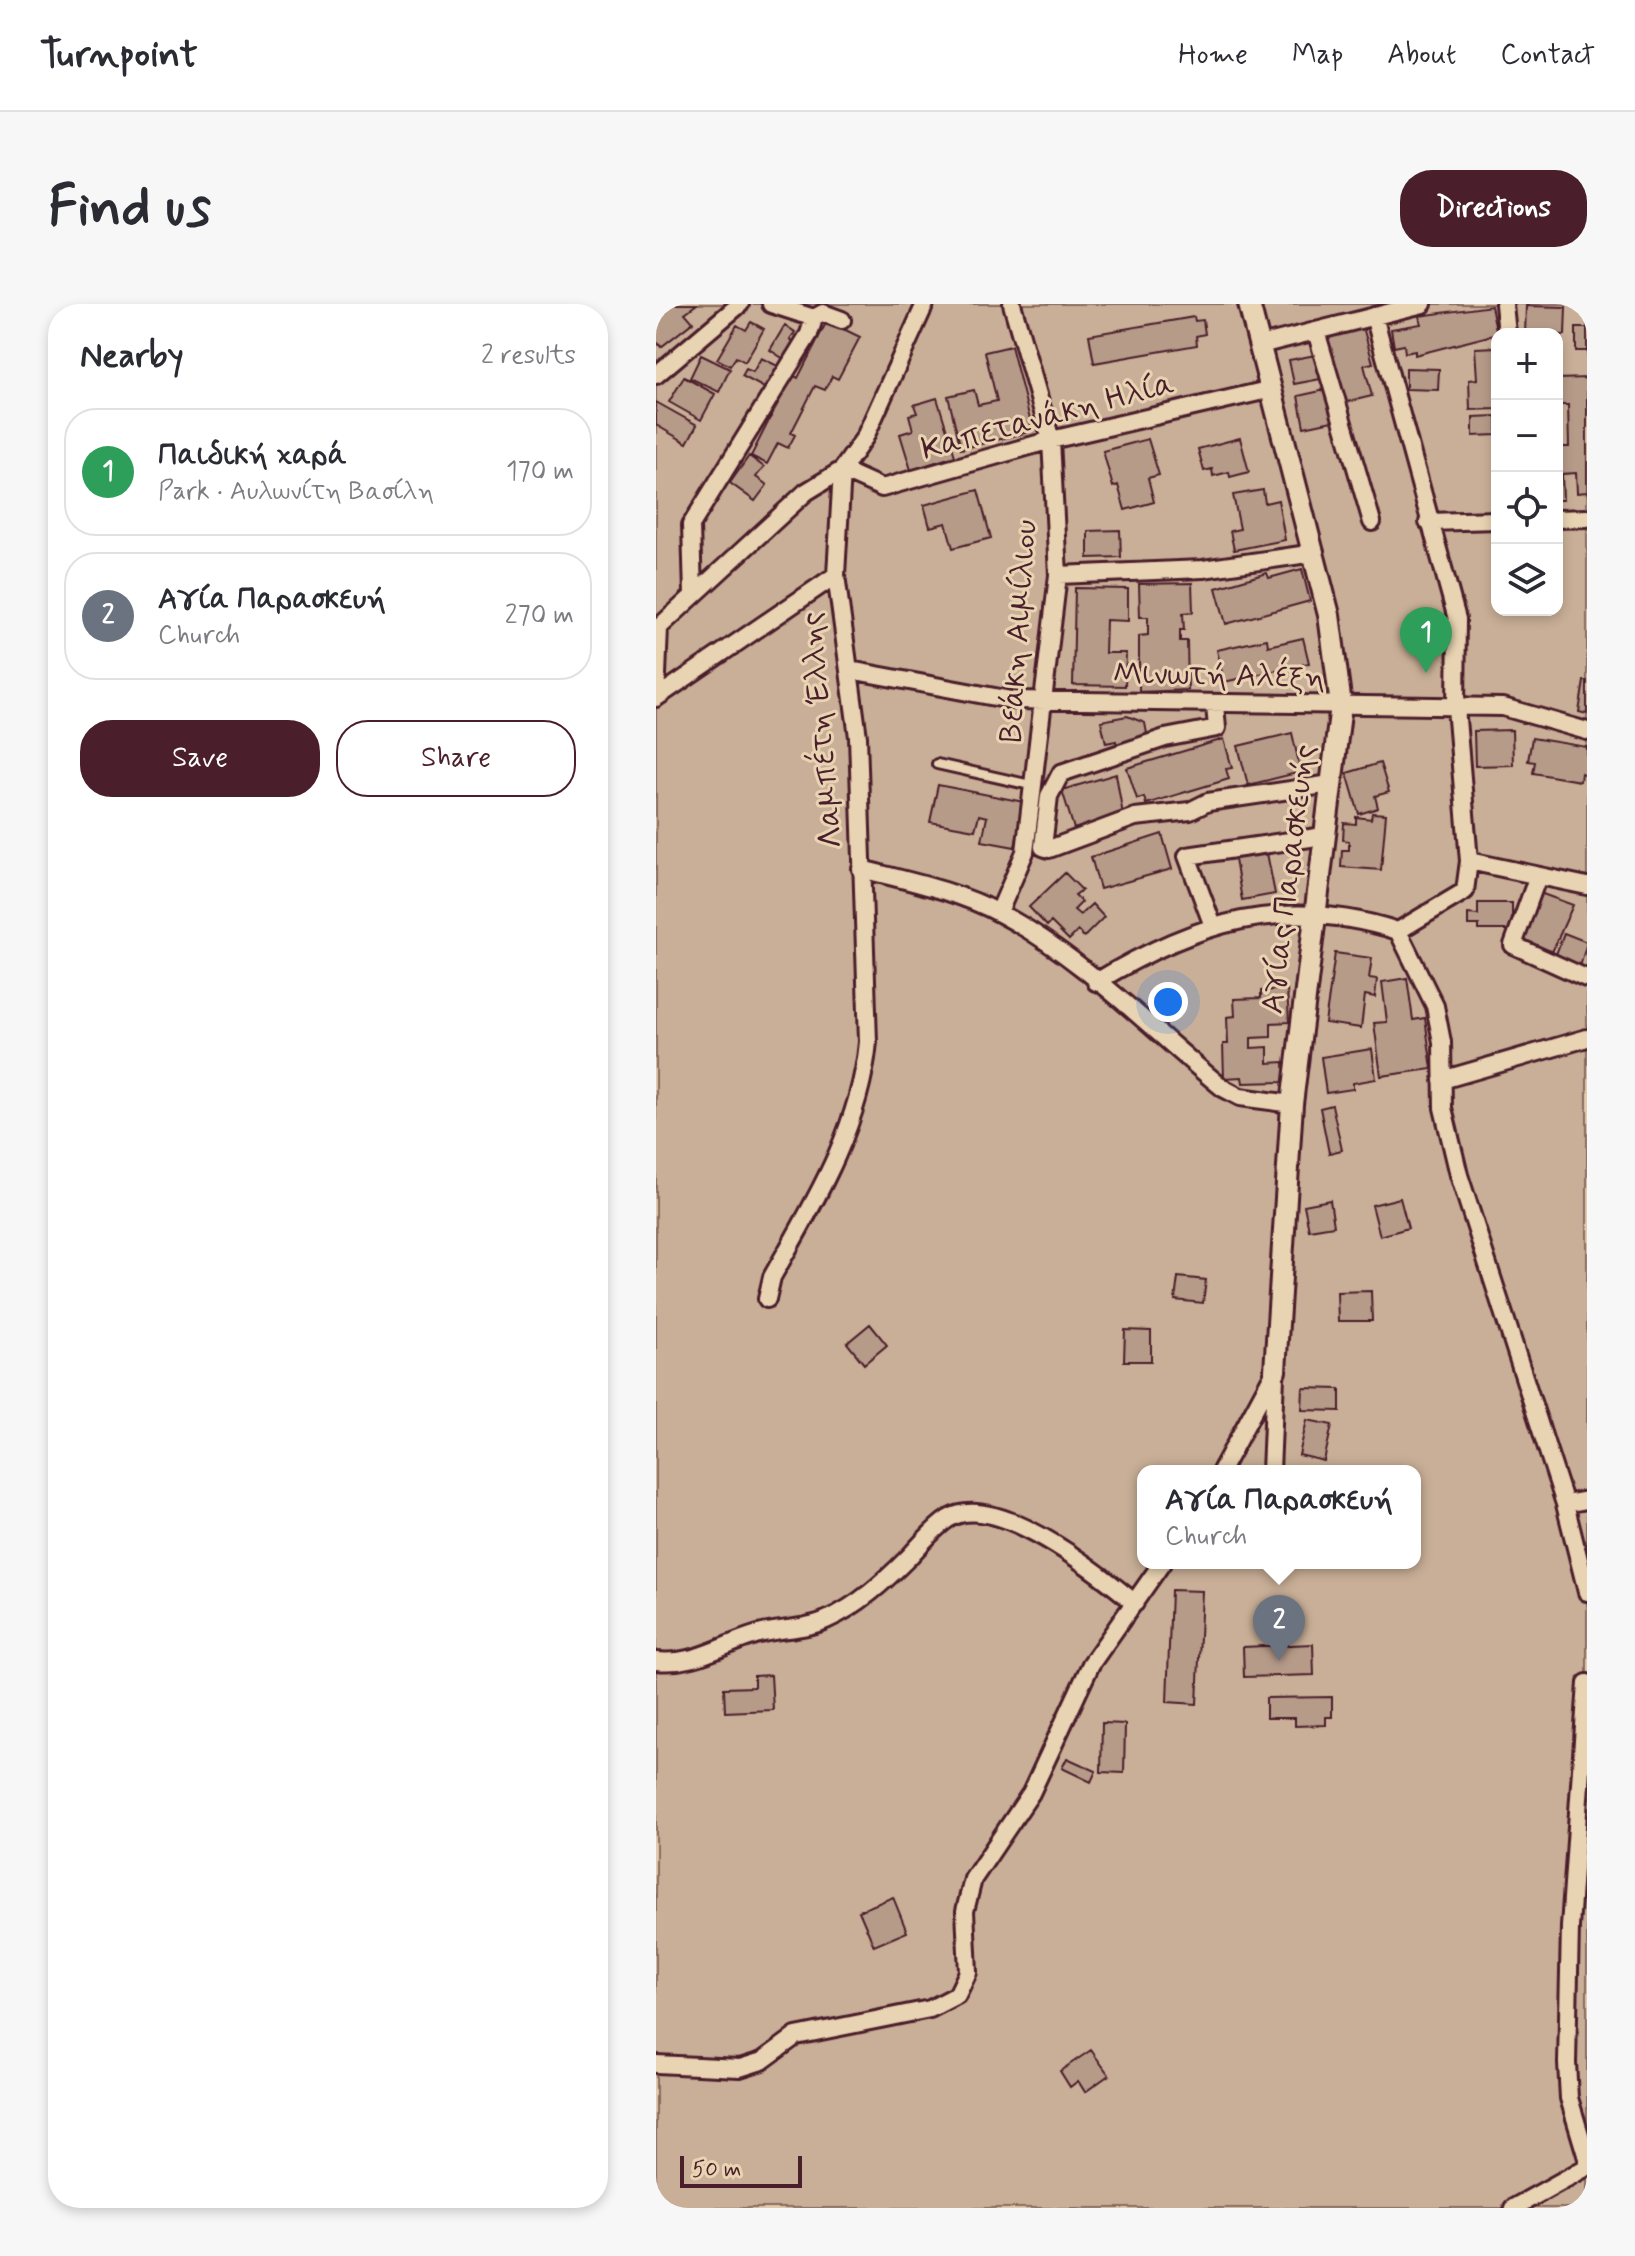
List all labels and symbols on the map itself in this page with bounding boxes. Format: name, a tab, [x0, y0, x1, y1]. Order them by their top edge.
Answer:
street label: Καπετανάκη Ηλία	[917, 363, 1179, 471]
street label: Βεάκη Αιμίλιου	[990, 518, 1048, 744]
pin: 1	[1400, 607, 1452, 673]
street label: Λαμπέτη Έλλης	[790, 610, 853, 850]
street label: Μινωτή Αλέξη	[1113, 652, 1325, 699]
street label: Αγίας Παρασκευής	[1252, 742, 1326, 1016]
your location	[1148, 982, 1188, 1022]
pin: 2	[1253, 1595, 1305, 1661]
scale bar	[680, 2152, 802, 2188]

